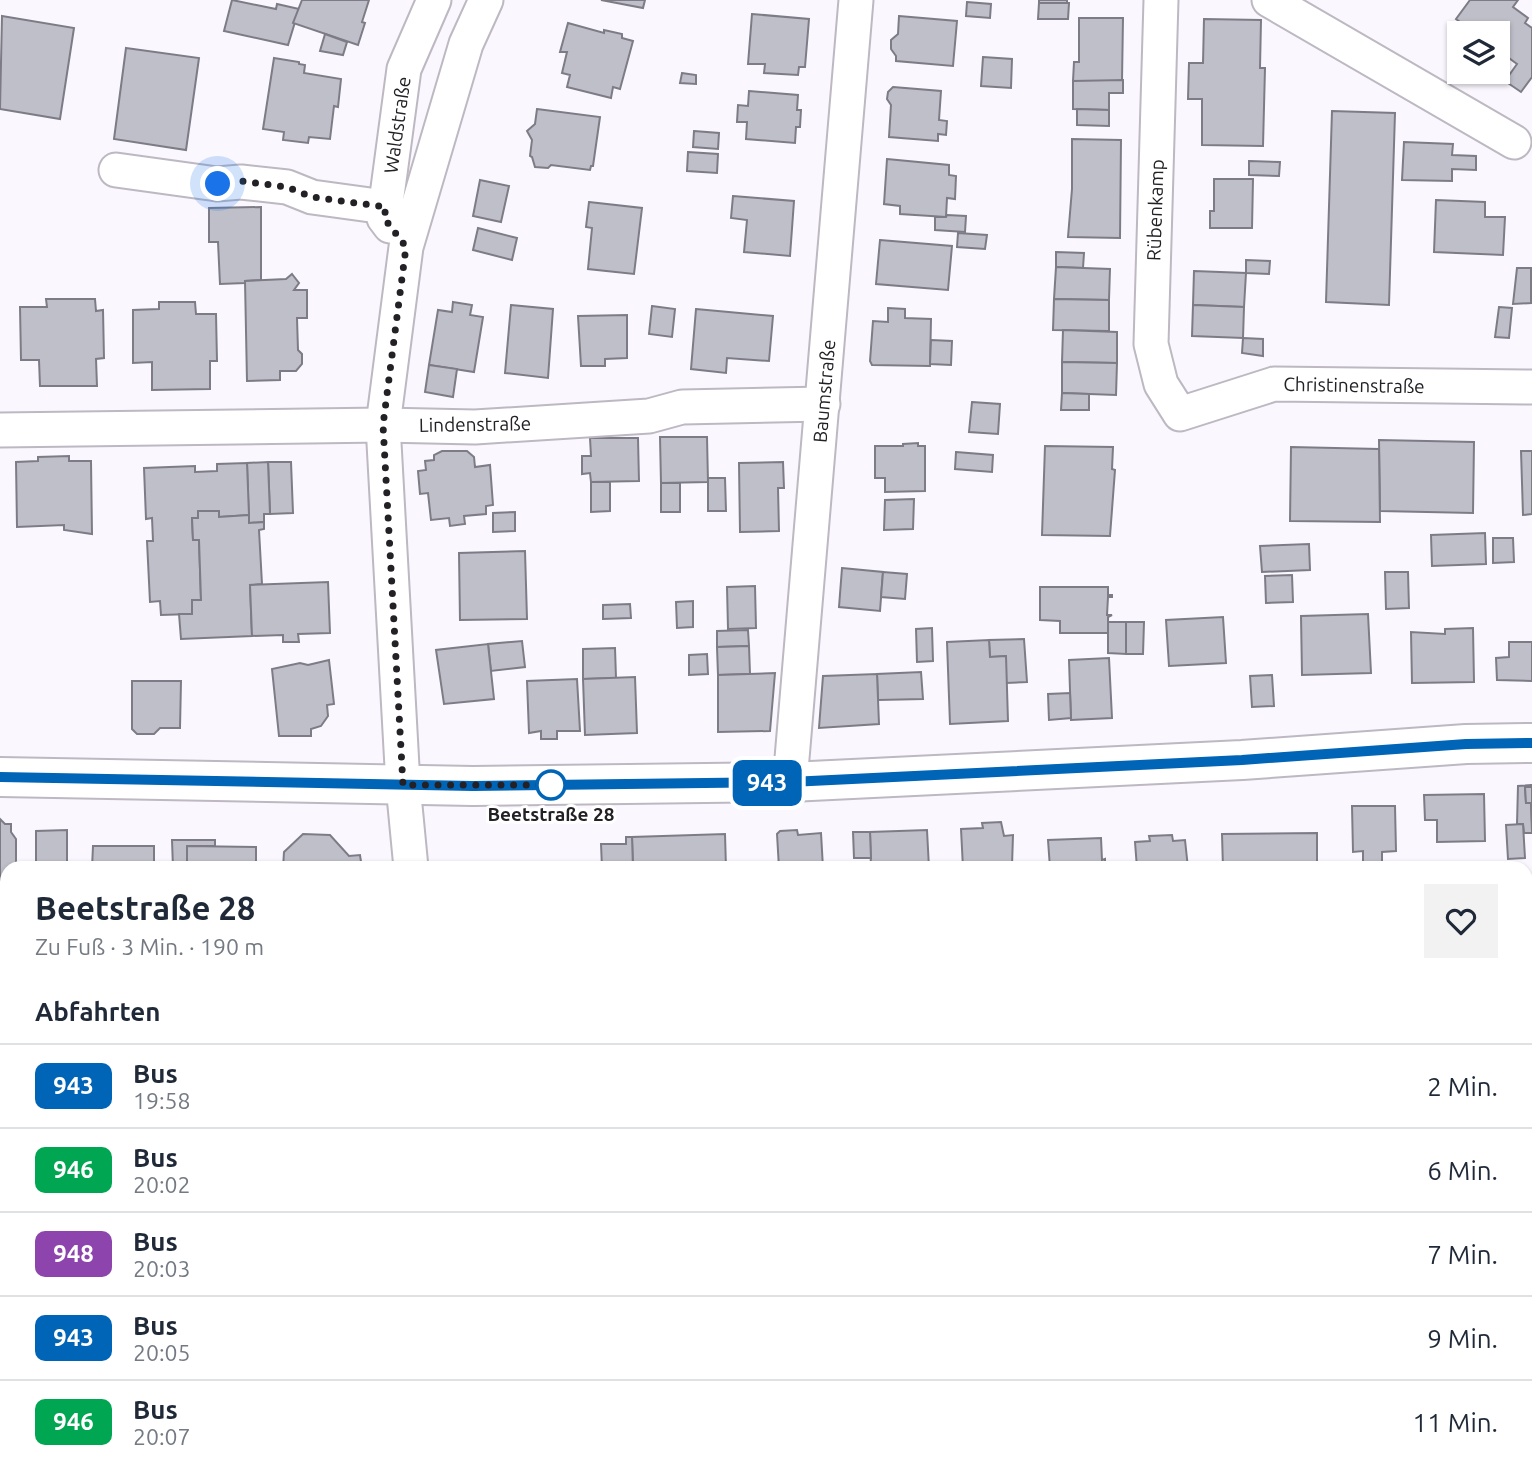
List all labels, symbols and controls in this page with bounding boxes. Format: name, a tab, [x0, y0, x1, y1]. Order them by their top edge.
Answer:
map controls	[1447, 21, 1510, 84]
button: layers	[1447, 21, 1510, 84]
street label: Waldstraße	[379, 75, 415, 175]
street label: Rübenkamp	[1142, 159, 1168, 261]
your location	[200, 166, 235, 201]
street label: Baumstraße	[809, 338, 839, 444]
street label: Christinenstraße	[1283, 373, 1425, 397]
street label: Lindenstraße	[419, 412, 531, 436]
line badge: 943	[727, 760, 807, 806]
text: 943	[747, 769, 787, 796]
marker: Beetstraße 28	[536, 770, 566, 800]
place label: Beetstraße 28	[488, 803, 614, 825]
button: heart	[1424, 884, 1498, 958]
text: Beetstraße 28	[35, 889, 255, 926]
text: Zu Fuß · 3 Min. · 190 m	[35, 934, 264, 959]
text: Abfahrten	[35, 997, 160, 1026]
text: Bus	[133, 1059, 178, 1088]
text: 943	[53, 1072, 94, 1099]
text: 2 Min.	[1427, 1072, 1498, 1101]
text: 19:58	[133, 1088, 191, 1113]
text: Bus	[133, 1143, 178, 1172]
text: 946	[53, 1156, 94, 1183]
text: 6 Min.	[1427, 1156, 1498, 1185]
text: 20:02	[133, 1172, 191, 1197]
text: Bus	[133, 1227, 178, 1256]
text: 948	[53, 1240, 94, 1267]
text: 7 Min.	[1427, 1240, 1498, 1269]
text: 20:03	[133, 1256, 191, 1281]
text: Bus	[133, 1311, 178, 1340]
text: 943	[53, 1324, 94, 1351]
text: 9 Min.	[1427, 1324, 1498, 1353]
text: 20:05	[133, 1340, 191, 1365]
text: Bus	[133, 1395, 178, 1424]
text: 946	[53, 1408, 94, 1435]
text: 11 Min.	[1413, 1408, 1498, 1437]
text: 20:07	[133, 1424, 191, 1449]

